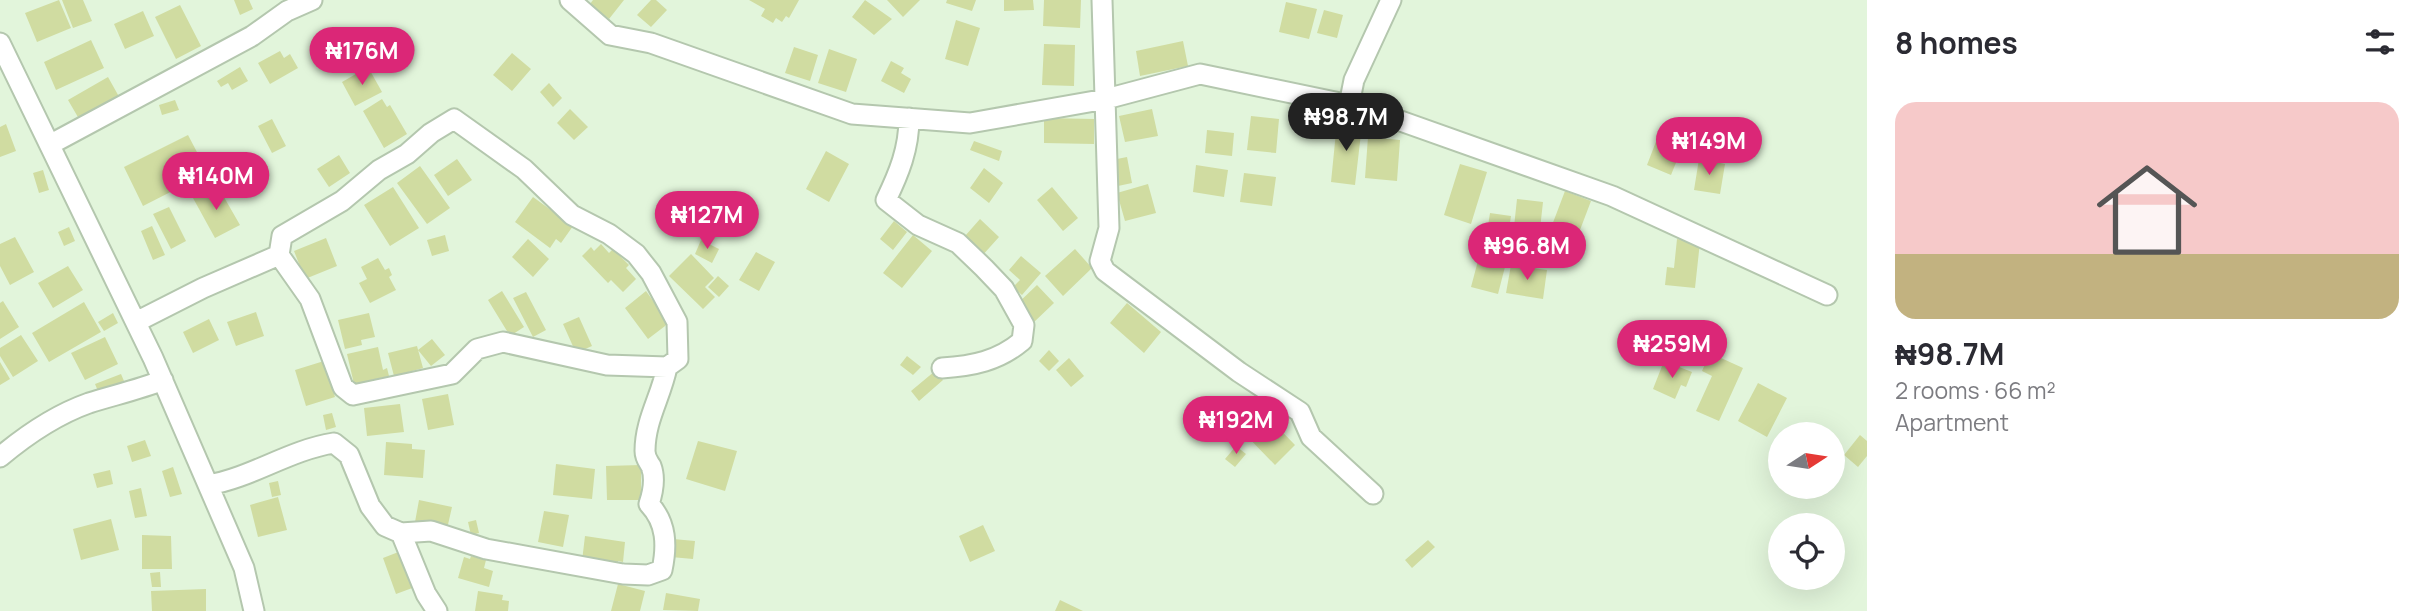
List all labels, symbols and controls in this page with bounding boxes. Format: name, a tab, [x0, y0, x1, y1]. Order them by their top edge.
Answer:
text: 8 homes	[1895, 22, 2018, 63]
icon: filters	[2361, 23, 2399, 61]
pin: ₦176M	[313, 28, 411, 87]
text: ₦176M	[326, 34, 398, 66]
pin: ₦98.7M	[1289, 94, 1403, 153]
text: ₦98.7M	[1304, 100, 1388, 132]
pin: ₦149M	[1660, 118, 1758, 177]
text: ₦149M	[1672, 124, 1746, 156]
icon: home	[2084, 147, 2210, 273]
pin: ₦140M	[167, 152, 265, 212]
text: ₦140M	[178, 159, 254, 191]
pin: ₦127M	[658, 191, 756, 251]
text: ₦127M	[671, 198, 743, 230]
pin: ₦96.8M	[1470, 222, 1584, 282]
text: ₦96.8M	[1484, 229, 1570, 261]
pin: ₦259M	[1623, 320, 1721, 380]
text: ₦259M	[1633, 327, 1711, 359]
text: ₦98.7M	[1895, 333, 2004, 374]
text: 2 rooms · 66 m²	[1895, 374, 2056, 406]
pin: ₦192M	[1187, 396, 1285, 456]
text: ₦192M	[1199, 403, 1273, 435]
text: Apartment	[1895, 406, 2009, 438]
north arrow	[1768, 422, 1844, 499]
map controls	[1768, 422, 1845, 590]
button: locate	[1768, 513, 1845, 590]

